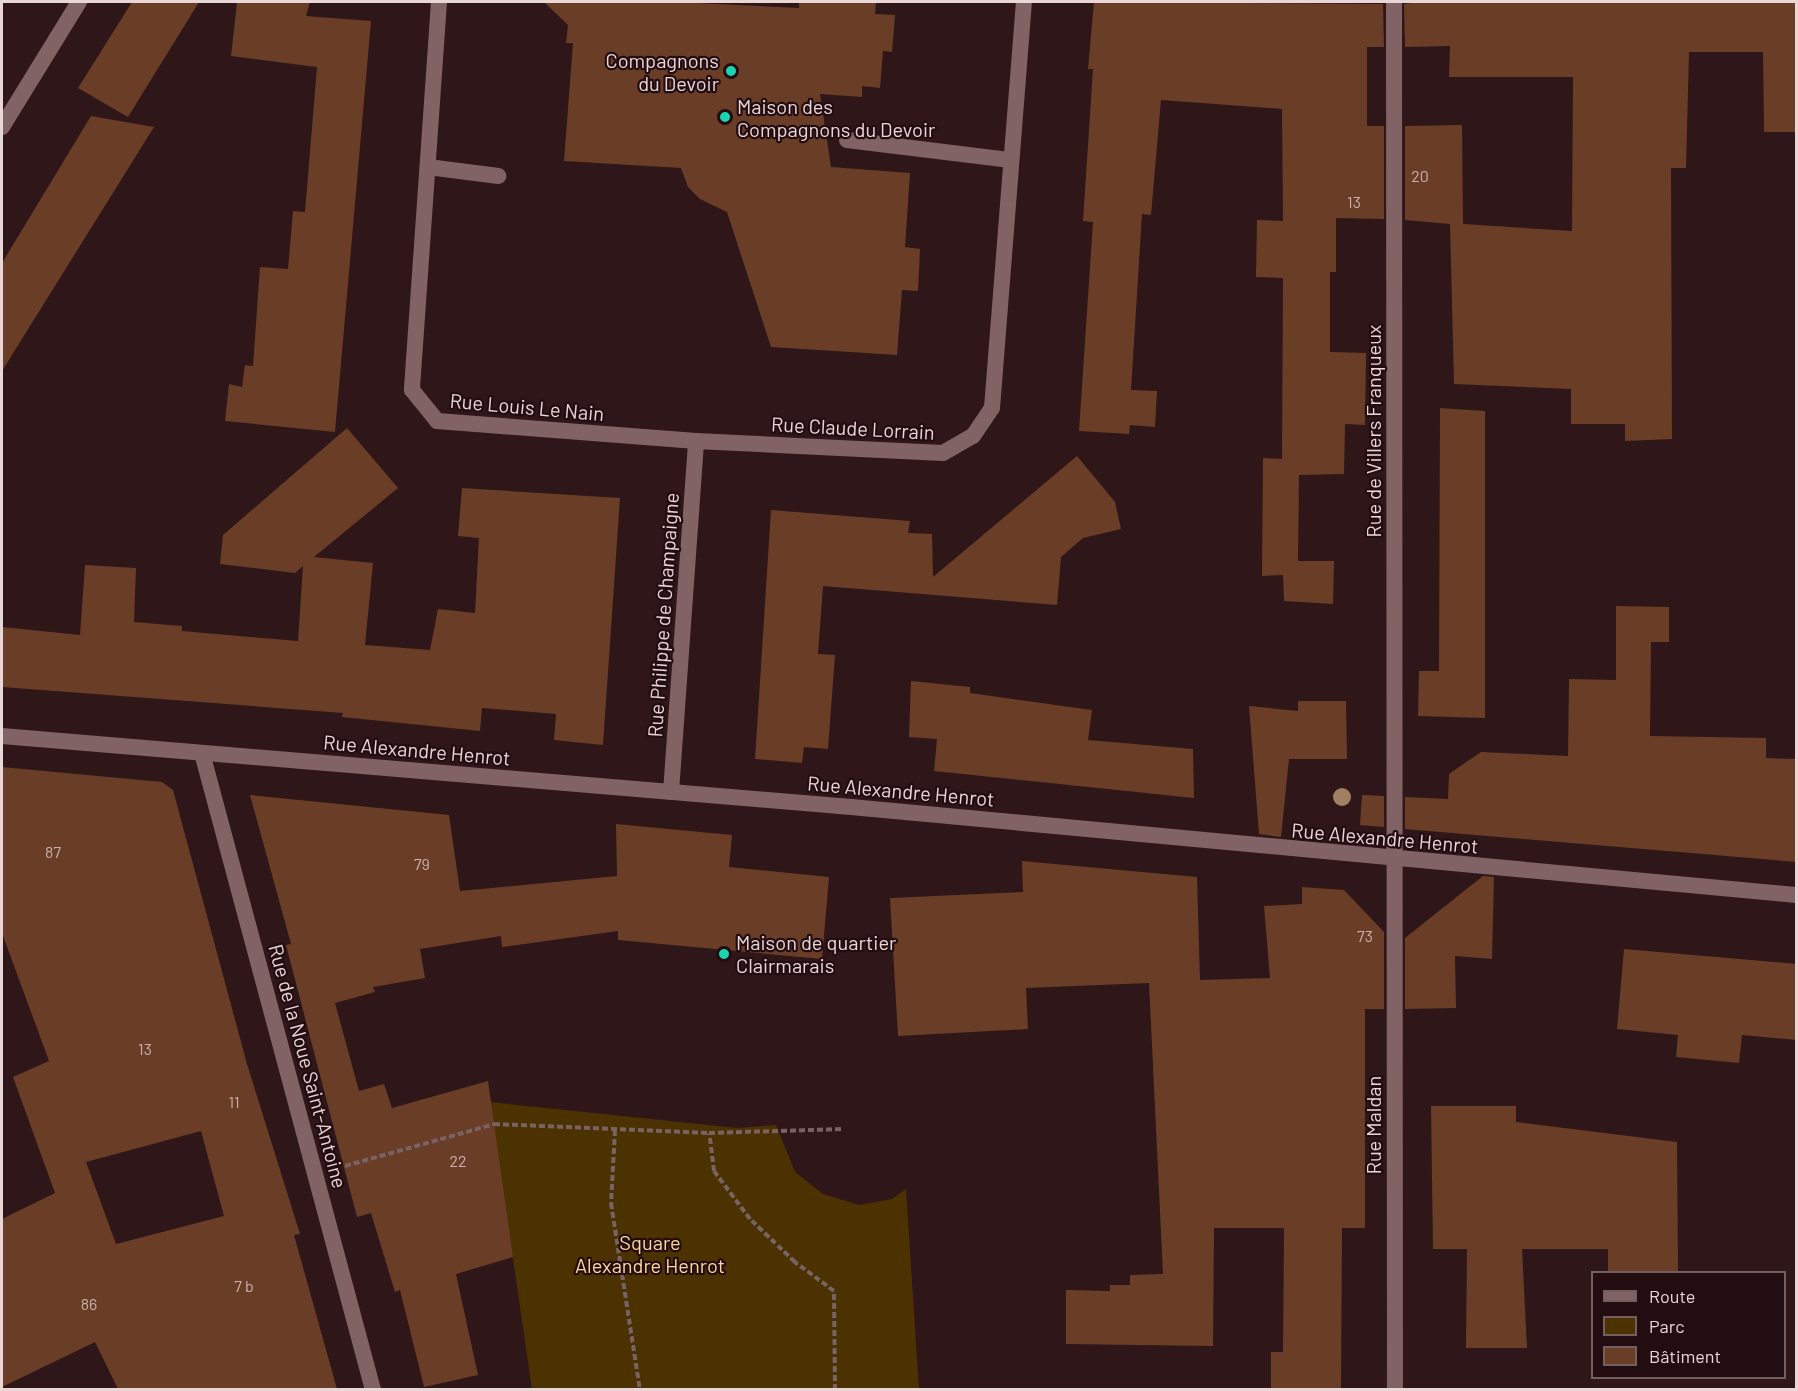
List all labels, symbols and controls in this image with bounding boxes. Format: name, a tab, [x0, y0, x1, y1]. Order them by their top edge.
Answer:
place label: Compagnons du Devoir	[606, 48, 719, 95]
marker: Compagnons du Devoir	[724, 64, 738, 78]
place label: Maison des Compagnons du Devoir	[737, 94, 935, 141]
marker: Maison des Compagnons du Devoir	[718, 110, 732, 124]
house number: 20	[1411, 166, 1429, 186]
house number: 13	[1347, 192, 1361, 212]
street label: Rue de Villers Franqueux	[1361, 325, 1385, 537]
street label: Rue Louis Le Nain	[449, 388, 605, 426]
street label: Rue Claude Lorrain	[771, 412, 935, 444]
street label: Rue Philippe de Champaigne	[642, 492, 684, 738]
street label: Rue Alexandre Henrot	[322, 730, 512, 770]
street label: Rue Alexandre Henrot	[806, 771, 996, 811]
street label: Rue Alexandre Henrot	[1290, 818, 1480, 858]
house number: 87	[45, 842, 61, 862]
house number: 79	[414, 854, 430, 874]
house number: 73	[1357, 926, 1373, 946]
place label: Maison de quartier Clairmarais	[736, 930, 896, 977]
street label: Rue de la Noue Saint-Antoine	[264, 941, 352, 1191]
marker: Maison de quartier Clairmarais	[717, 947, 731, 961]
house number: 13	[138, 1039, 152, 1059]
street label: Rue Maldan	[1361, 1076, 1385, 1174]
house number: 11	[228, 1092, 240, 1112]
house number: 22	[449, 1151, 467, 1171]
park label: Square Alexandre Henrot	[575, 1231, 725, 1278]
legend	[1591, 1271, 1786, 1379]
house number: 7 b	[234, 1276, 254, 1296]
text: Route	[1649, 1285, 1695, 1307]
house number: 86	[81, 1294, 97, 1314]
text: Parc	[1649, 1315, 1685, 1337]
text: Bâtiment	[1649, 1345, 1721, 1367]

